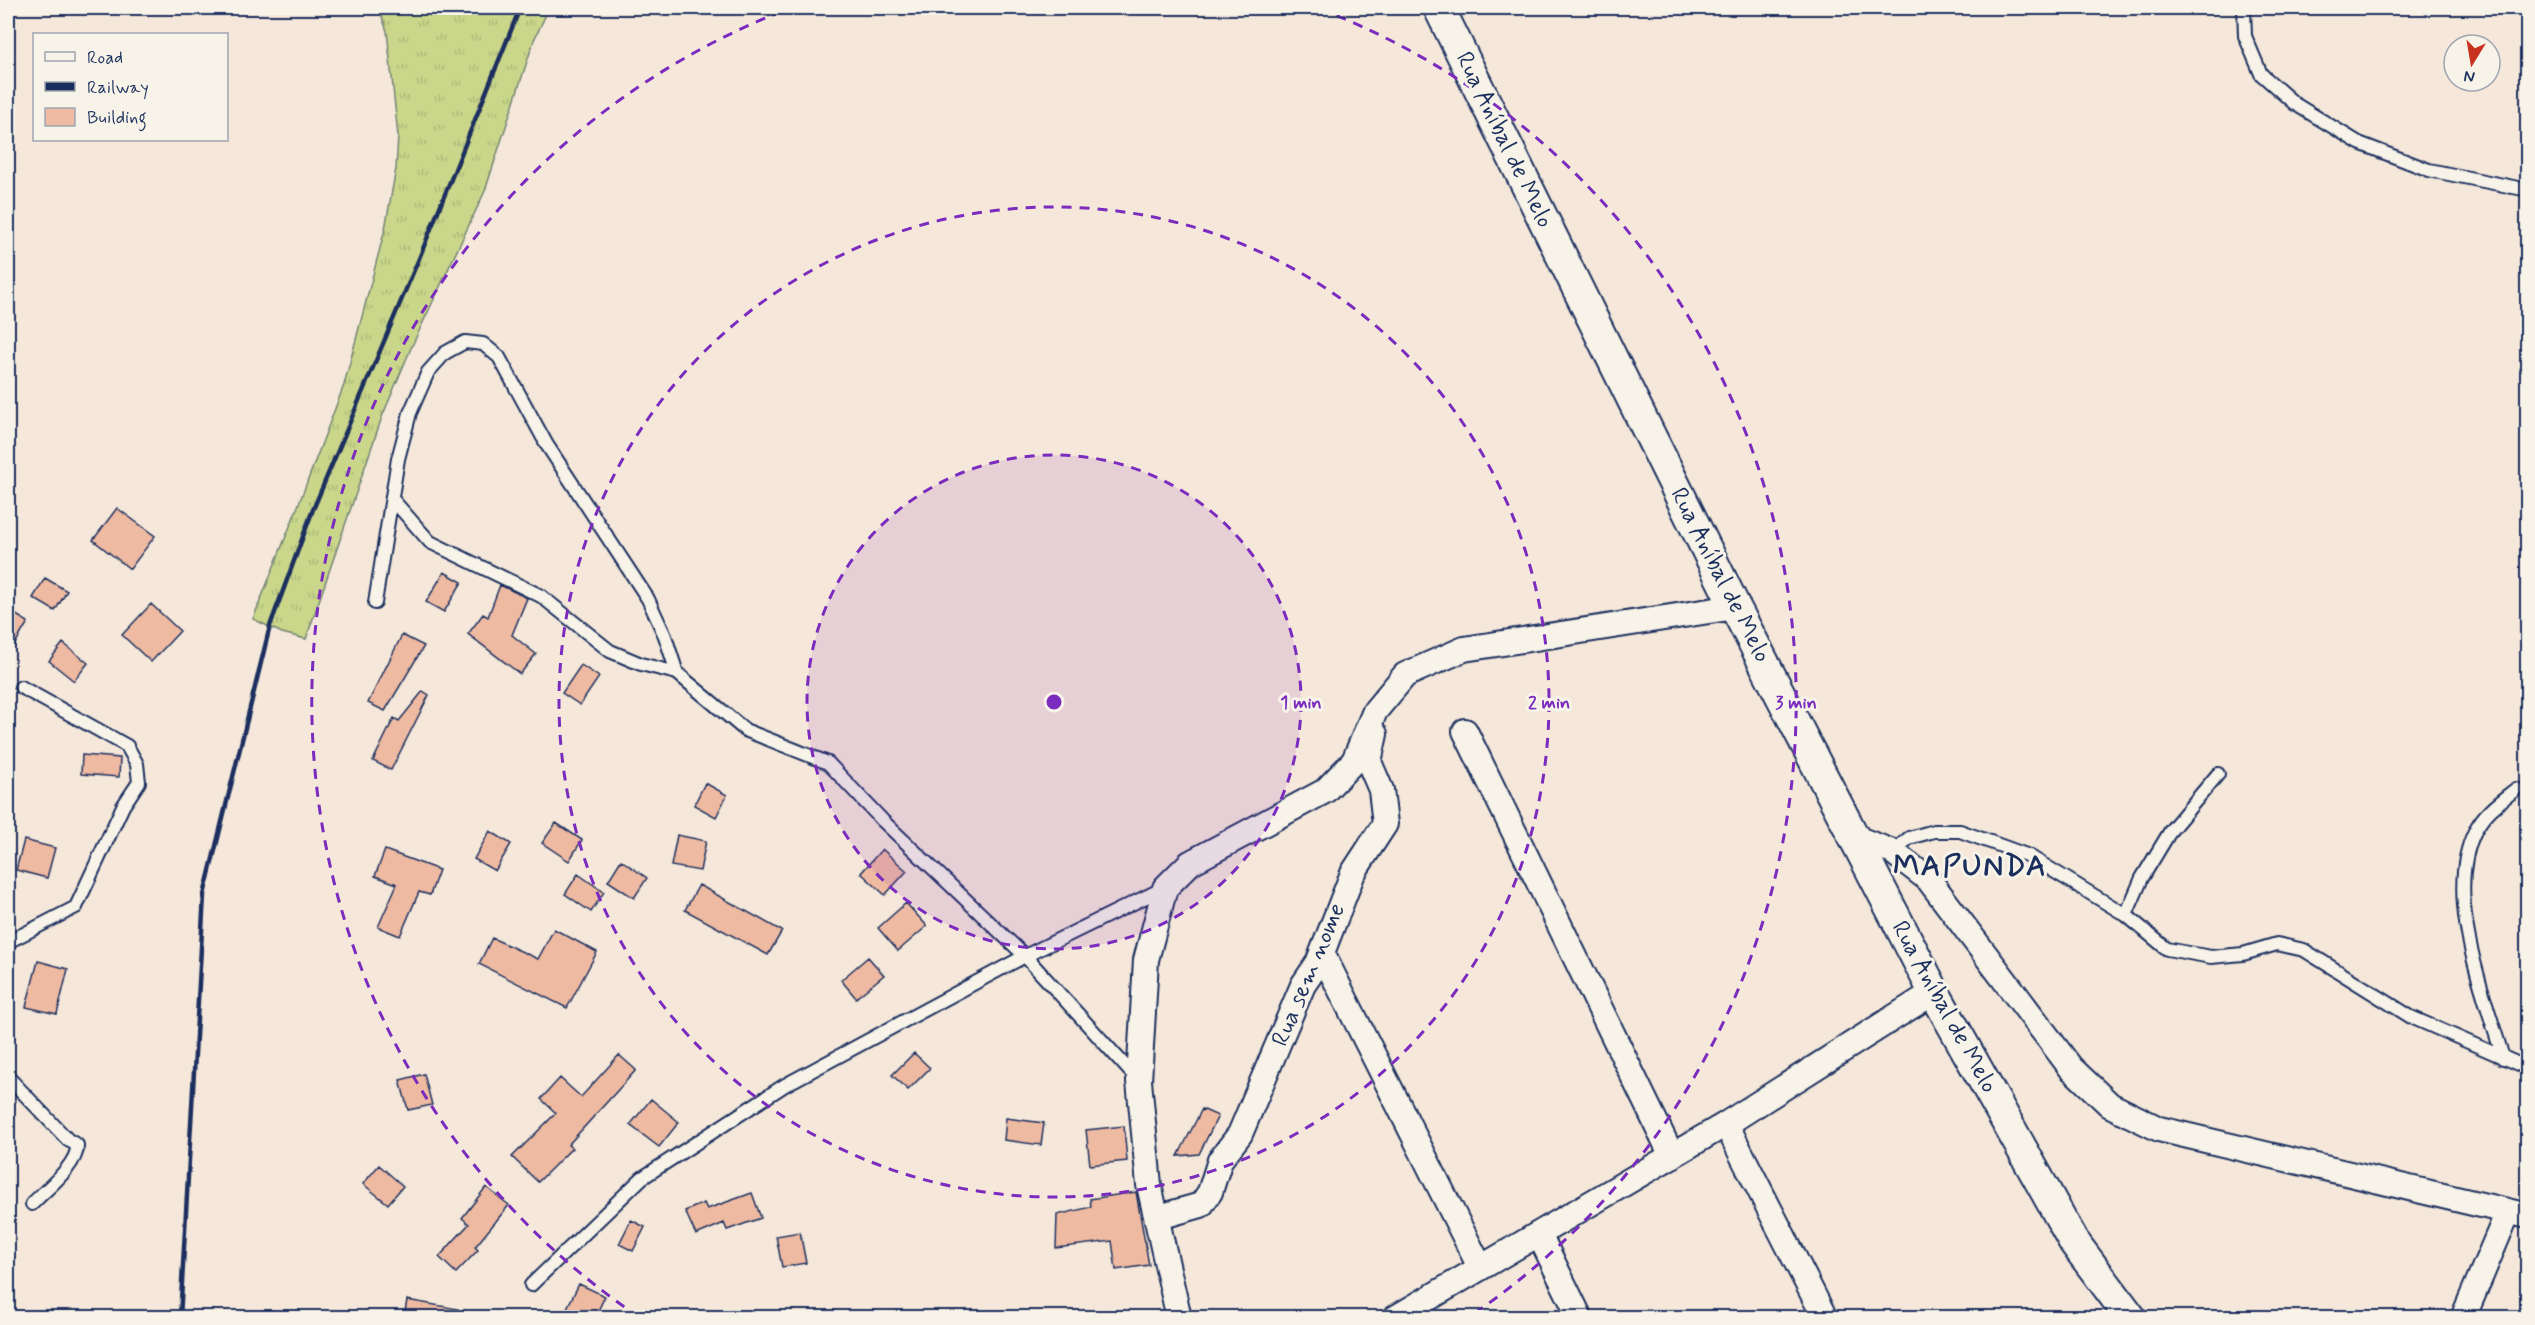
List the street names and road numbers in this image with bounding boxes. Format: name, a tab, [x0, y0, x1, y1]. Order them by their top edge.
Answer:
street label: Rua Aníbal de Melo	[1448, 47, 1560, 233]
street label: Rua Aníbal de Melo	[1663, 482, 1777, 668]
street label: Rua sem nome	[1265, 899, 1353, 1051]
street label: Rua Aníbal de Melo	[1884, 915, 2004, 1099]

